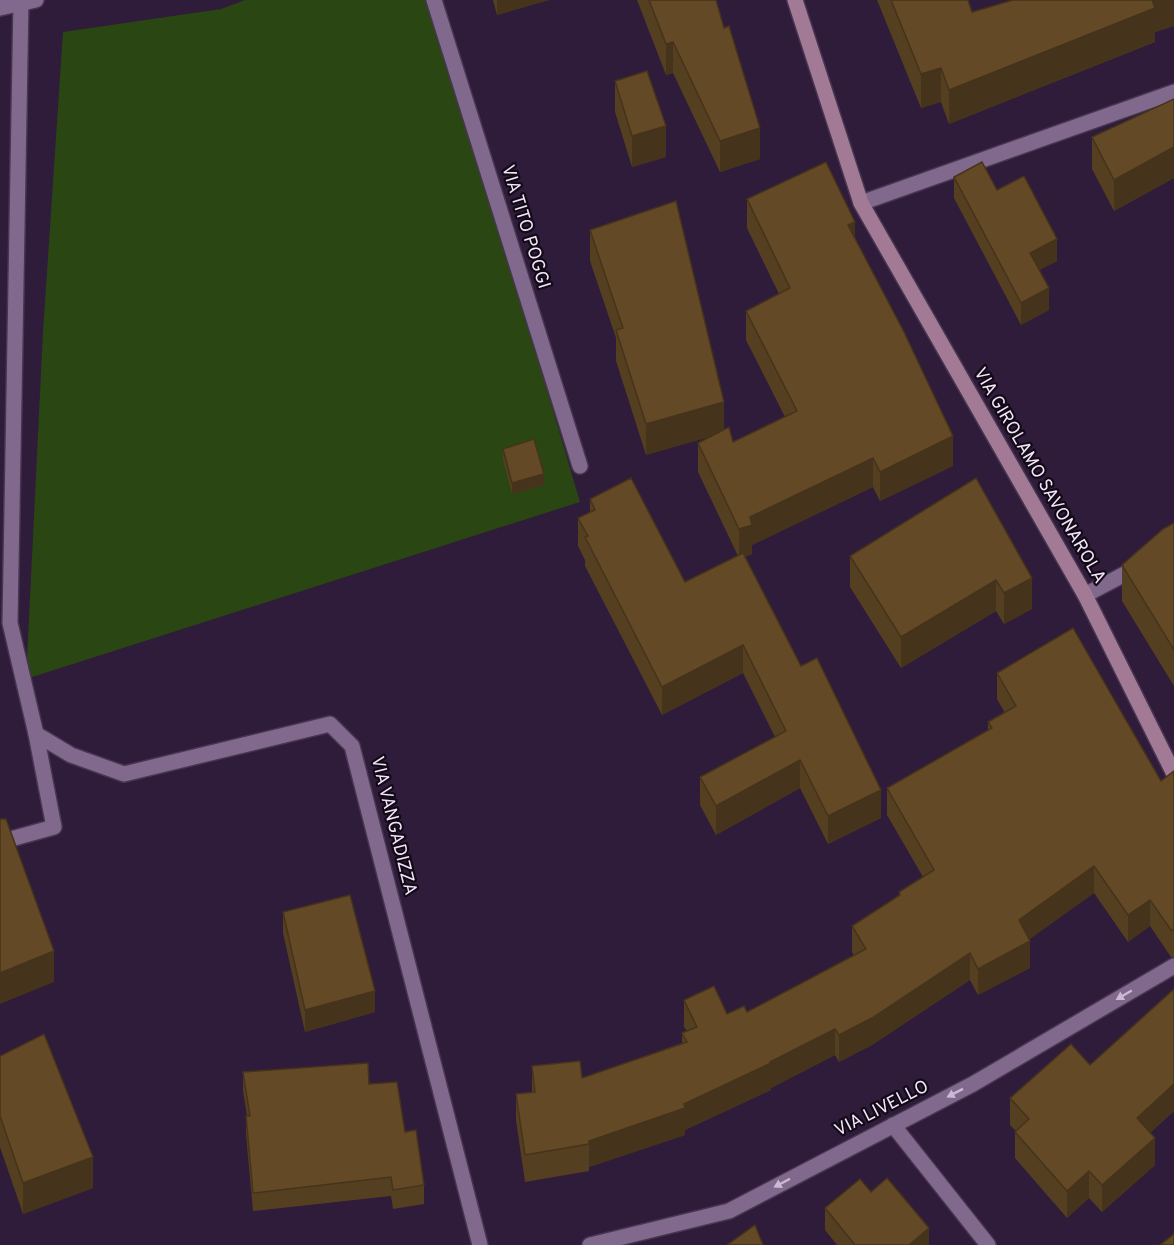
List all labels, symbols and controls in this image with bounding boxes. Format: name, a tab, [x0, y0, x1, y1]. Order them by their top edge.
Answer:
street label: VIA TITO POGGI	[495, 162, 555, 292]
street label: VIA GIROLAMO SAVONAROLA	[968, 364, 1110, 588]
street label: VIA VANGADIZZA	[365, 754, 421, 898]
one-way arrow	[1116, 990, 1132, 1001]
street label: VIA LIVELLO	[831, 1075, 933, 1143]
one-way arrow	[946, 1088, 963, 1098]
one-way arrow	[773, 1178, 790, 1188]

